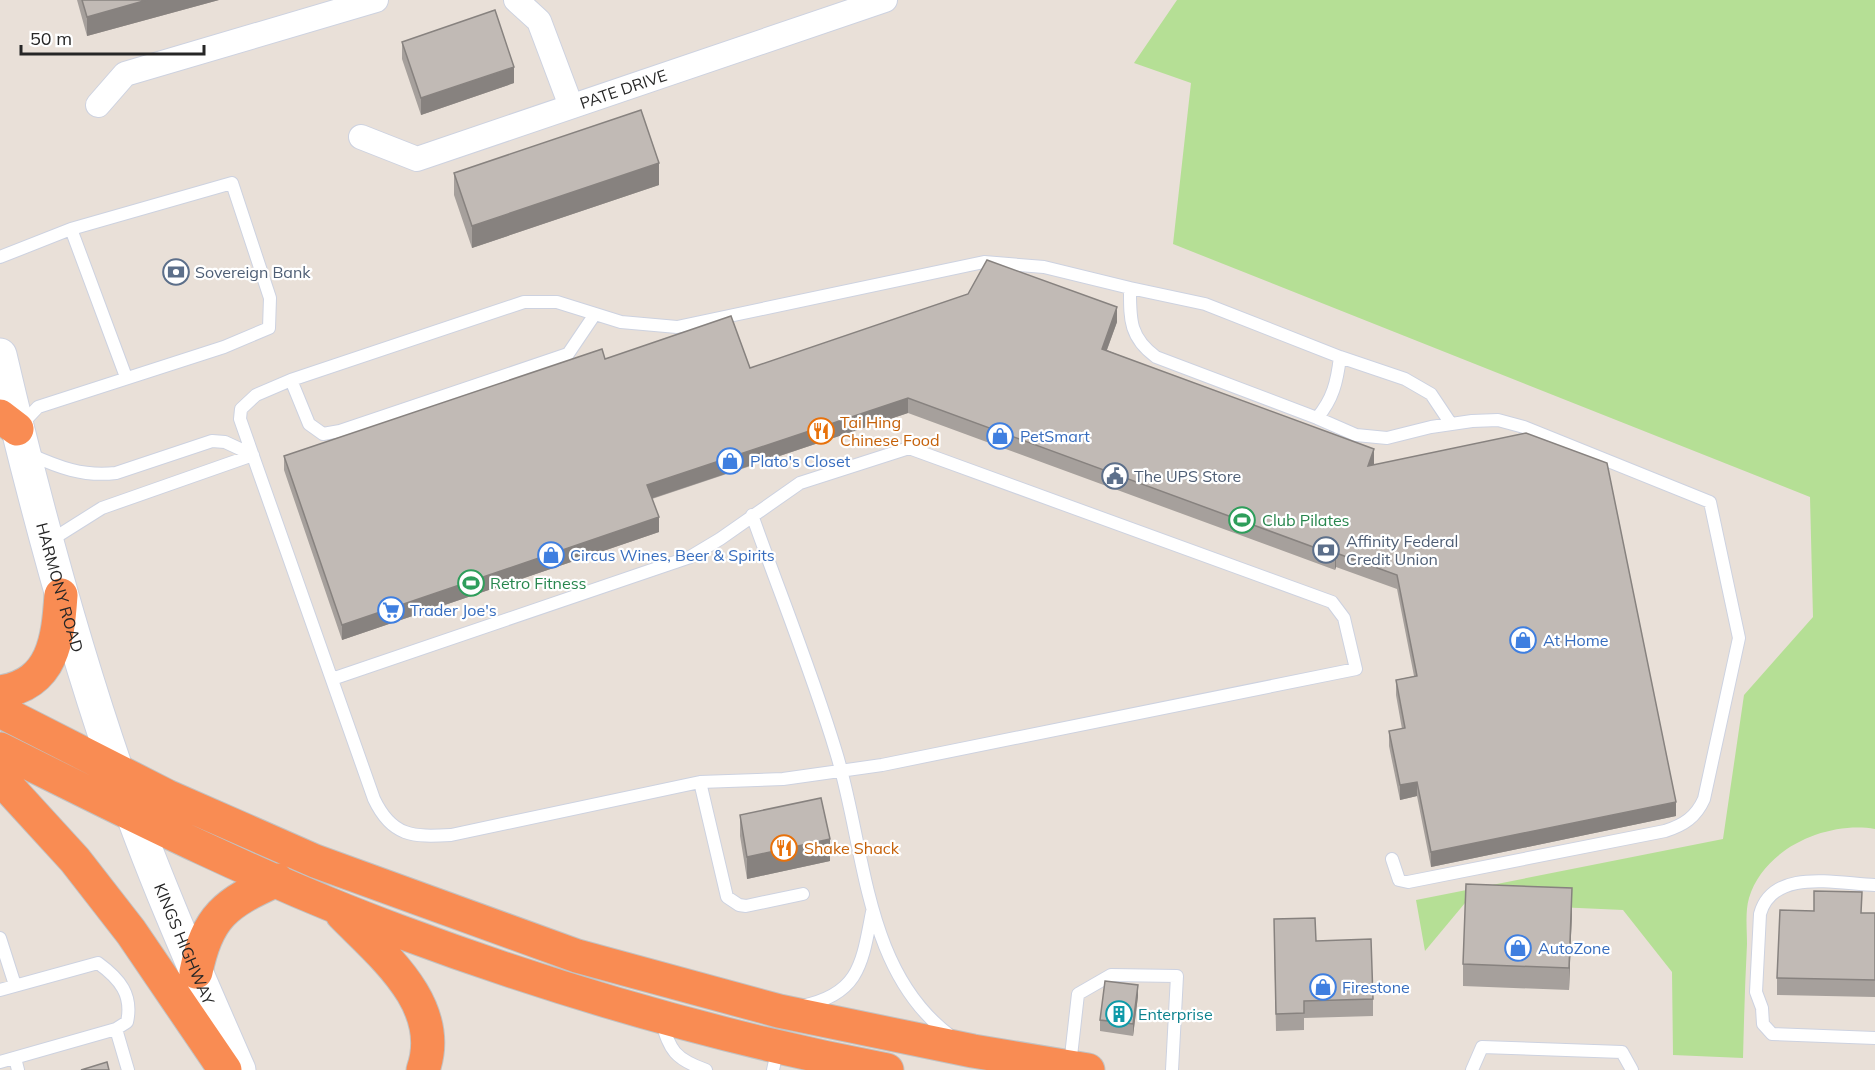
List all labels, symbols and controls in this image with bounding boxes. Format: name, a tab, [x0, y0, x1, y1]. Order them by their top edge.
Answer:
scale bar	[21, 18, 204, 56]
text: 50 m	[30, 27, 72, 50]
street label: PATE DRIVE	[577, 65, 670, 113]
bank icon: Sovereign Bank	[161, 257, 191, 287]
place label: Sovereign Bank	[195, 262, 311, 282]
place label: Tai Hing Chinese Food	[840, 412, 940, 450]
restaurant icon: Tai Hing Chinese Food	[806, 416, 836, 446]
shop icon: PetSmart	[985, 421, 1015, 451]
place label: PetSmart	[1020, 426, 1090, 446]
shop icon: Plato's Closet	[715, 446, 745, 476]
place label: Plato's Closet	[750, 451, 851, 471]
public building icon: The UPS Store	[1100, 461, 1130, 491]
place label: The UPS Store	[1134, 466, 1241, 486]
sports icon: Club Pilates	[1227, 505, 1257, 535]
place label: Club Pilates	[1262, 510, 1350, 530]
street label: HARMONY ROAD	[32, 520, 88, 655]
place label: Affinity Federal Credit Union	[1346, 531, 1458, 569]
bank icon: Affinity Federal Credit Union	[1311, 535, 1341, 565]
shop icon: Circus Wines, Beer & Spirits	[536, 540, 566, 570]
place label: Circus Wines, Beer & Spirits	[570, 545, 775, 565]
sports icon: Retro Fitness	[456, 568, 486, 598]
place label: Retro Fitness	[490, 573, 587, 593]
supermarket icon: Trader Joe's	[376, 595, 406, 625]
place label: Trader Joe's	[410, 600, 497, 620]
shop icon: At Home	[1508, 625, 1538, 655]
place label: At Home	[1543, 630, 1608, 650]
restaurant icon: Shake Shack	[769, 833, 799, 863]
place label: Shake Shack	[804, 838, 900, 858]
street label: KINGS HIGHWAY	[150, 880, 219, 1008]
shop icon: AutoZone	[1503, 933, 1533, 963]
place label: AutoZone	[1538, 938, 1610, 958]
shop icon: Firestone	[1308, 972, 1338, 1002]
place label: Firestone	[1342, 977, 1410, 997]
building icon: Enterprise	[1104, 999, 1134, 1029]
place label: Enterprise	[1138, 1004, 1213, 1024]

